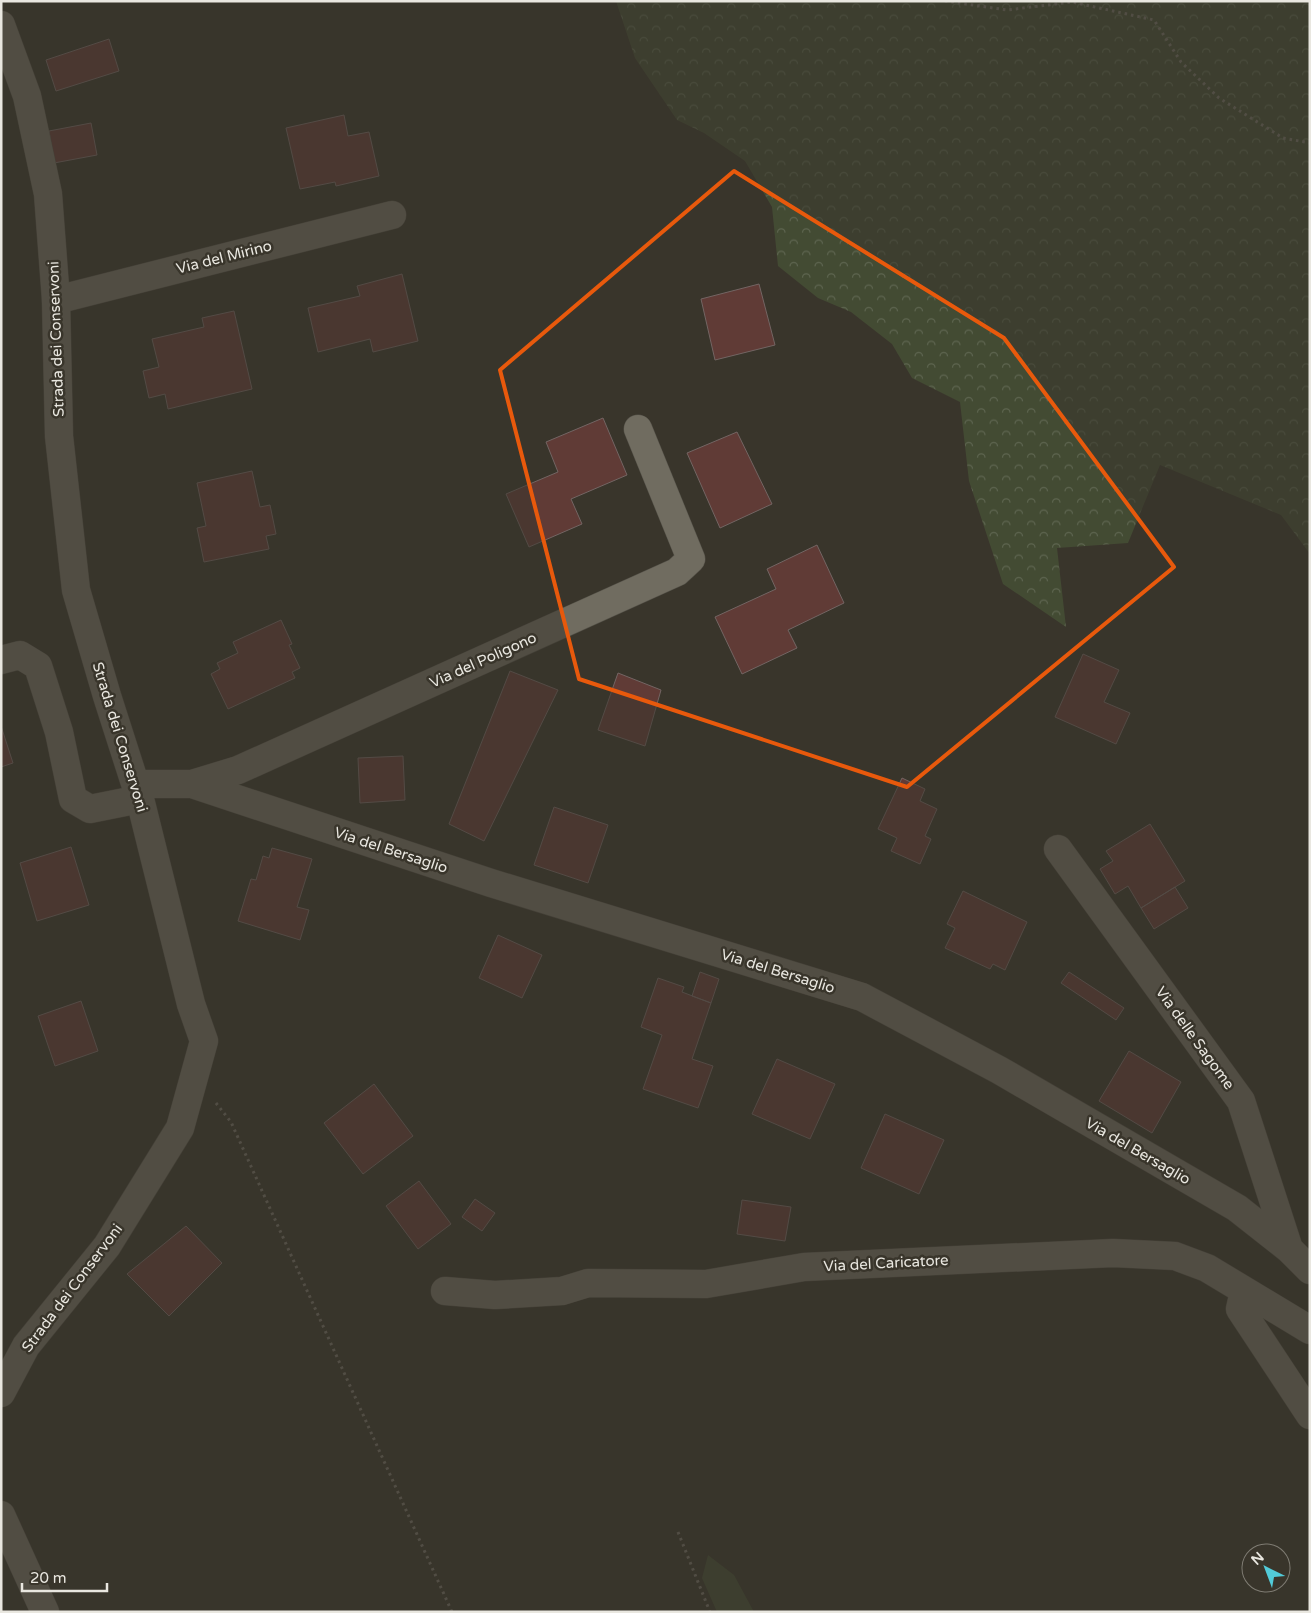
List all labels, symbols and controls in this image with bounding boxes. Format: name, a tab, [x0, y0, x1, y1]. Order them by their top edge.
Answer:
street label: Via del Mirino	[174, 236, 274, 278]
street label: Strada dei Conservoni	[44, 261, 68, 417]
street label: Via del Poligono	[427, 628, 539, 692]
street label: Strada dei Conservoni	[89, 660, 151, 814]
street label: Via del Bersaglio	[332, 823, 450, 877]
street label: Via del Bersaglio	[719, 945, 837, 997]
street label: Via delle Sagome	[1152, 983, 1238, 1093]
street label: Via del Bersaglio	[1082, 1114, 1194, 1188]
street label: Strada dei Conservoni	[18, 1220, 126, 1356]
street label: Via del Caricatore	[823, 1251, 949, 1275]
north arrow	[1241, 1543, 1291, 1593]
text: N	[1248, 1549, 1268, 1569]
scale bar	[22, 1560, 108, 1592]
text: 20 m	[30, 1569, 67, 1587]

